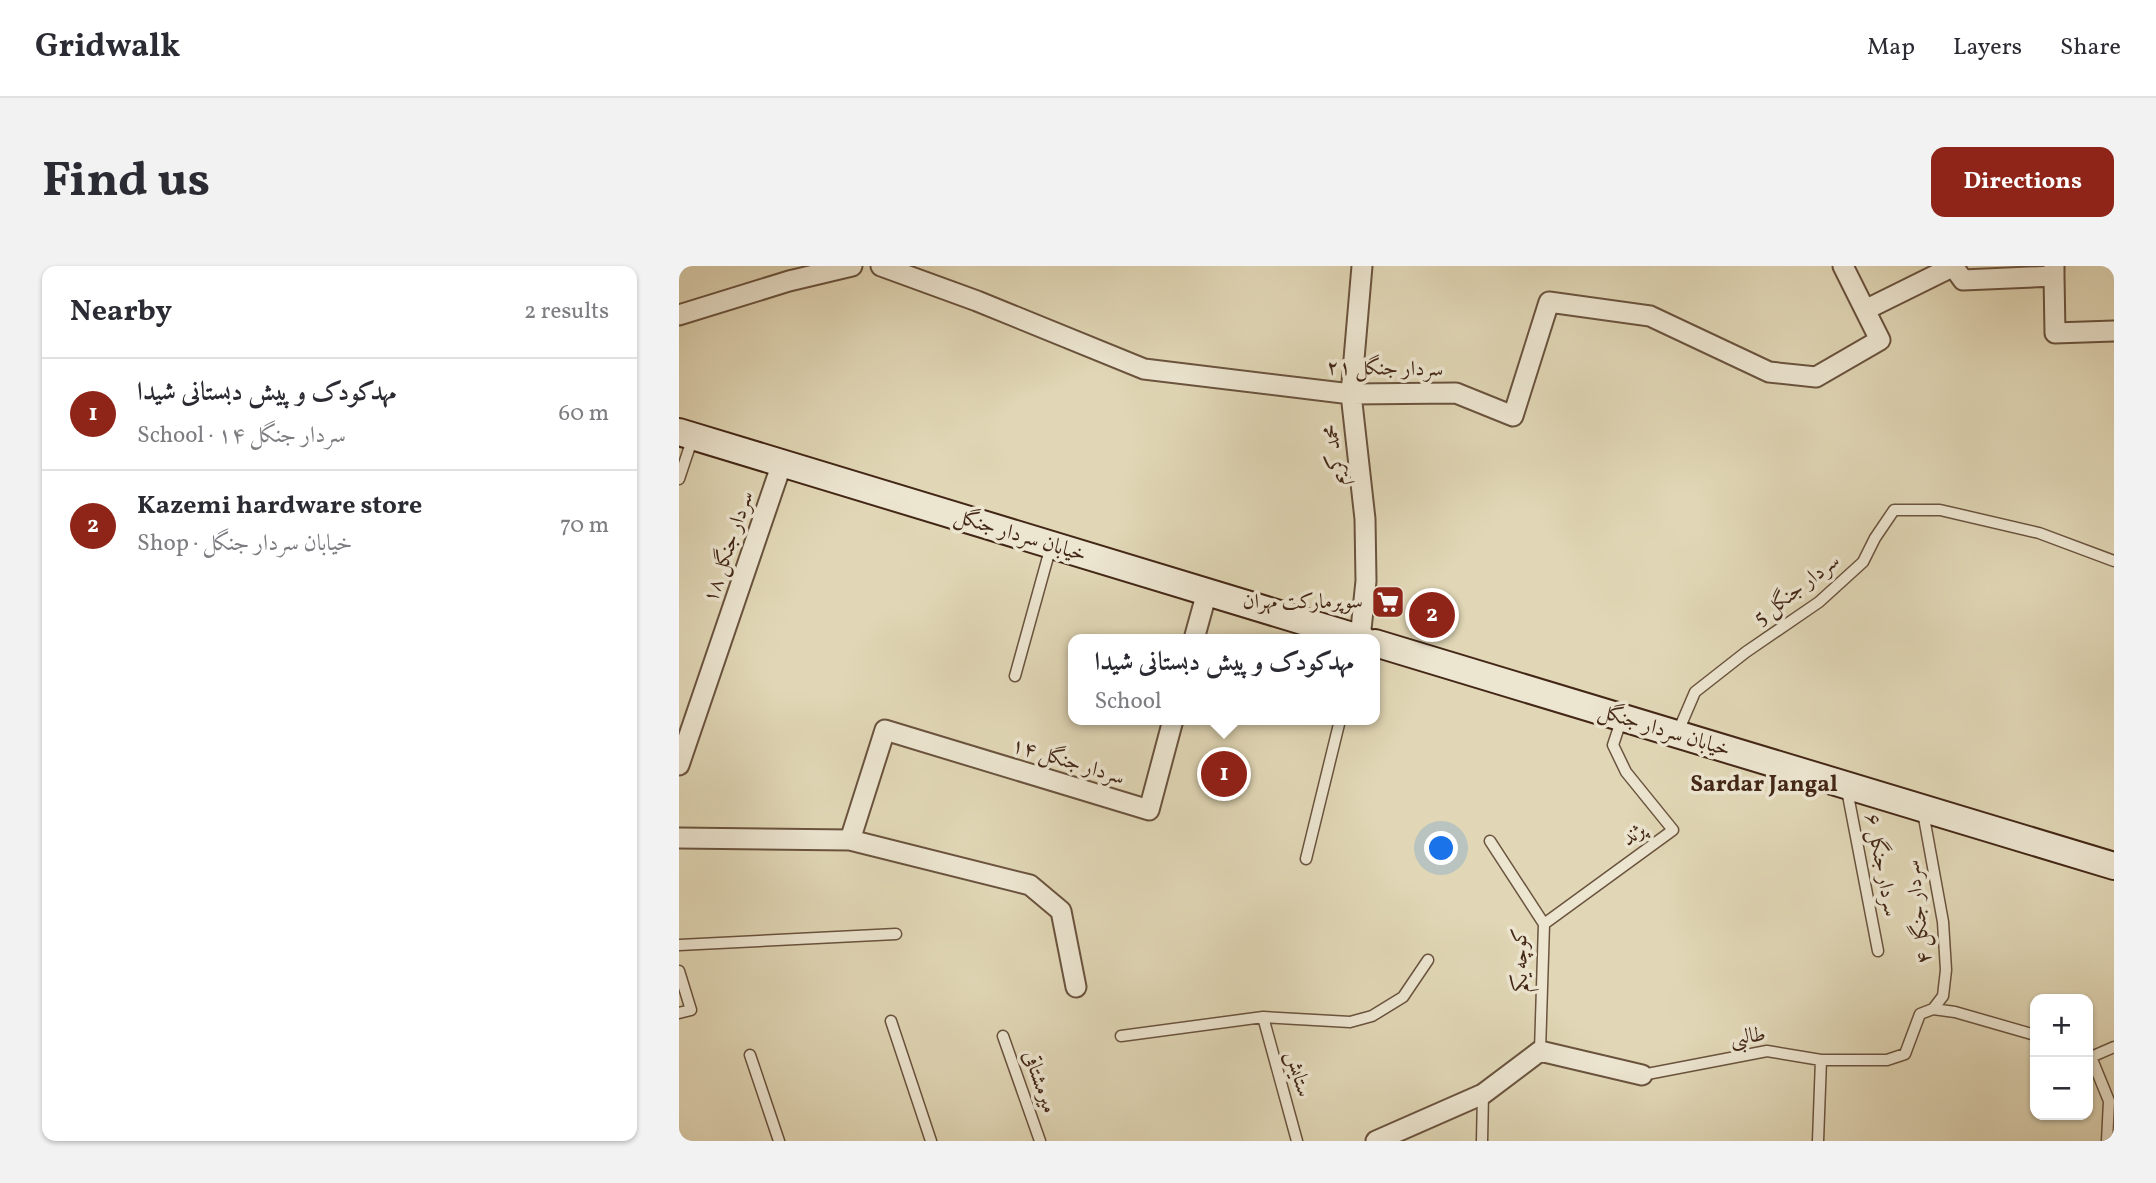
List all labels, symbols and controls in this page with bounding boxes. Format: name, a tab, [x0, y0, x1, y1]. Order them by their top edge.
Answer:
text: Gridwalk	[35, 25, 180, 71]
text: Map	[1867, 31, 1915, 65]
text: Layers	[1953, 31, 2022, 65]
text: Share	[2060, 31, 2121, 65]
button: Directions	[1931, 147, 2114, 217]
text: Find us	[42, 148, 210, 217]
text: Nearby	[70, 291, 172, 333]
text: 2 results	[524, 296, 609, 328]
street label: سردار جنگل ۲۱	[1326, 353, 1444, 385]
text: مهدکودک و پیش دبستانی شیدا	[137, 375, 396, 411]
text: 1	[88, 398, 98, 430]
text: 60 m	[559, 398, 609, 430]
text: School · سردار جنگل ۱۴	[137, 420, 346, 452]
street label: محمد کریم	[1317, 422, 1355, 487]
street label: سردار جنگل ۱۸	[696, 487, 762, 607]
text: Kazemi hardware store	[137, 488, 422, 524]
street label: خیابان سردار جنگل	[950, 502, 1090, 570]
text: 2	[87, 510, 99, 542]
text: 70 m	[560, 510, 609, 542]
text: Shop · خیابان سردار جنگل	[137, 528, 352, 560]
street label: سردار جنگل 5	[1748, 547, 1846, 633]
supermarket icon: سوپرمارکت مهران	[1369, 583, 1407, 621]
place label: سوپرمارکت مهران	[1242, 588, 1363, 617]
pin: 2	[1409, 589, 1455, 641]
popup	[1068, 634, 1380, 725]
text: مهدکودک و پیش دبستانی شیدا	[1094, 645, 1354, 681]
text: School	[1094, 686, 1162, 718]
street label: خیابان سردار جنگل	[1594, 697, 1734, 765]
street label: سردار جنگل ۱۴	[1008, 731, 1128, 793]
pin: 1	[1201, 748, 1247, 800]
district label: Sardar Jangal	[1690, 769, 1838, 801]
street label: سردار جنگل ۶	[1857, 811, 1905, 919]
street label: پژند	[1616, 815, 1654, 854]
your location	[1424, 831, 1458, 865]
street label: سردار جنگل ۴	[1898, 858, 1940, 966]
street label: کوچه یکم	[1506, 927, 1540, 993]
map controls	[2030, 994, 2093, 1120]
button: +	[2030, 994, 2093, 1057]
street label: طالبی	[1729, 1020, 1768, 1055]
street label: میرمشتاقی	[1015, 1047, 1063, 1117]
street label: ستایش	[1278, 1048, 1318, 1100]
button: −	[2030, 1057, 2093, 1120]

